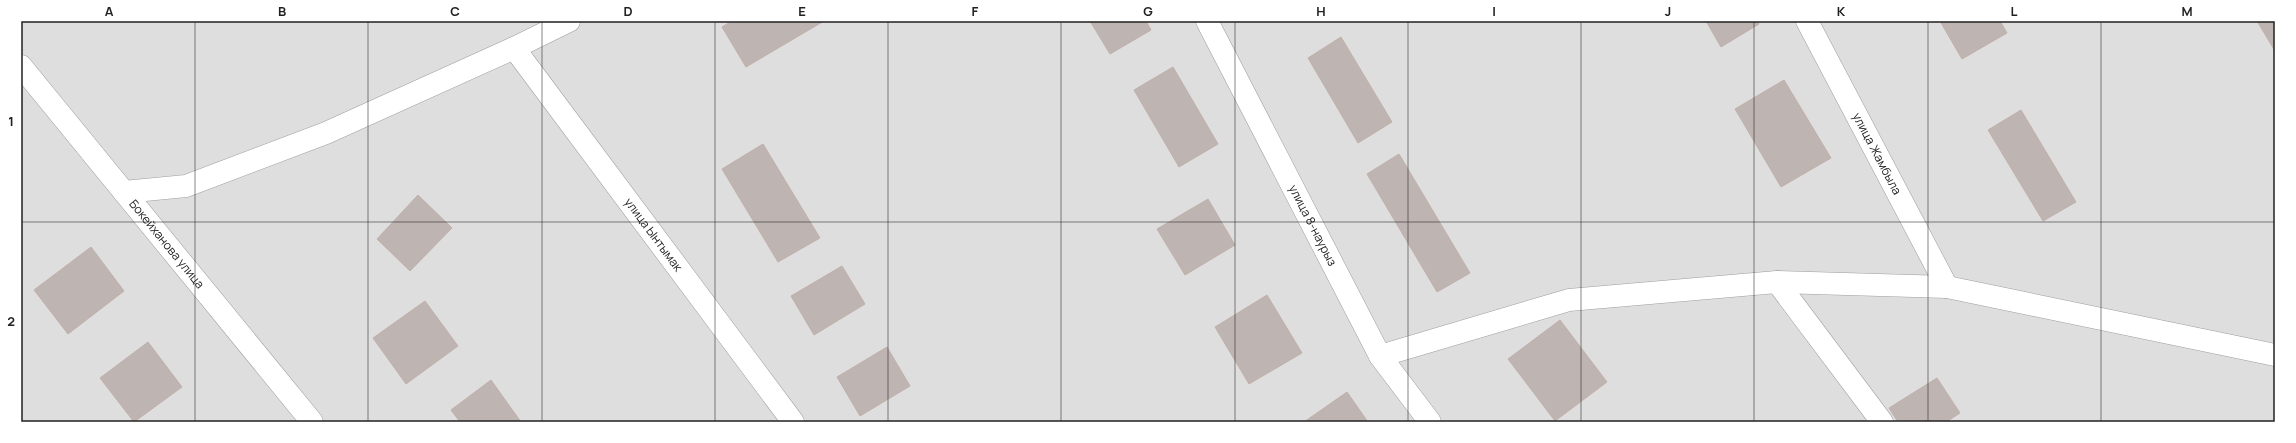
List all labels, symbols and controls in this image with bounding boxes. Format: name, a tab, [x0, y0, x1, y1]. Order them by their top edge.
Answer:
text: A	[105, 2, 114, 20]
text: B	[278, 2, 286, 20]
text: C	[450, 2, 460, 20]
text: D	[623, 2, 633, 20]
text: E	[798, 2, 806, 20]
text: F	[972, 2, 979, 20]
text: G	[1143, 2, 1153, 20]
text: H	[1316, 2, 1326, 20]
text: I	[1492, 2, 1496, 20]
text: J	[1665, 2, 1671, 20]
text: K	[1837, 2, 1846, 20]
text: L	[2011, 2, 2018, 20]
text: M	[2181, 2, 2193, 20]
street label: улица Жамбыла	[1849, 109, 1906, 198]
text: 1	[8, 112, 14, 130]
street label: улица 8-наурыз	[1285, 182, 1341, 269]
street label: улица Ынтымак	[621, 194, 687, 276]
street label: Бокейханова улица	[125, 196, 208, 292]
text: 2	[7, 312, 15, 330]

